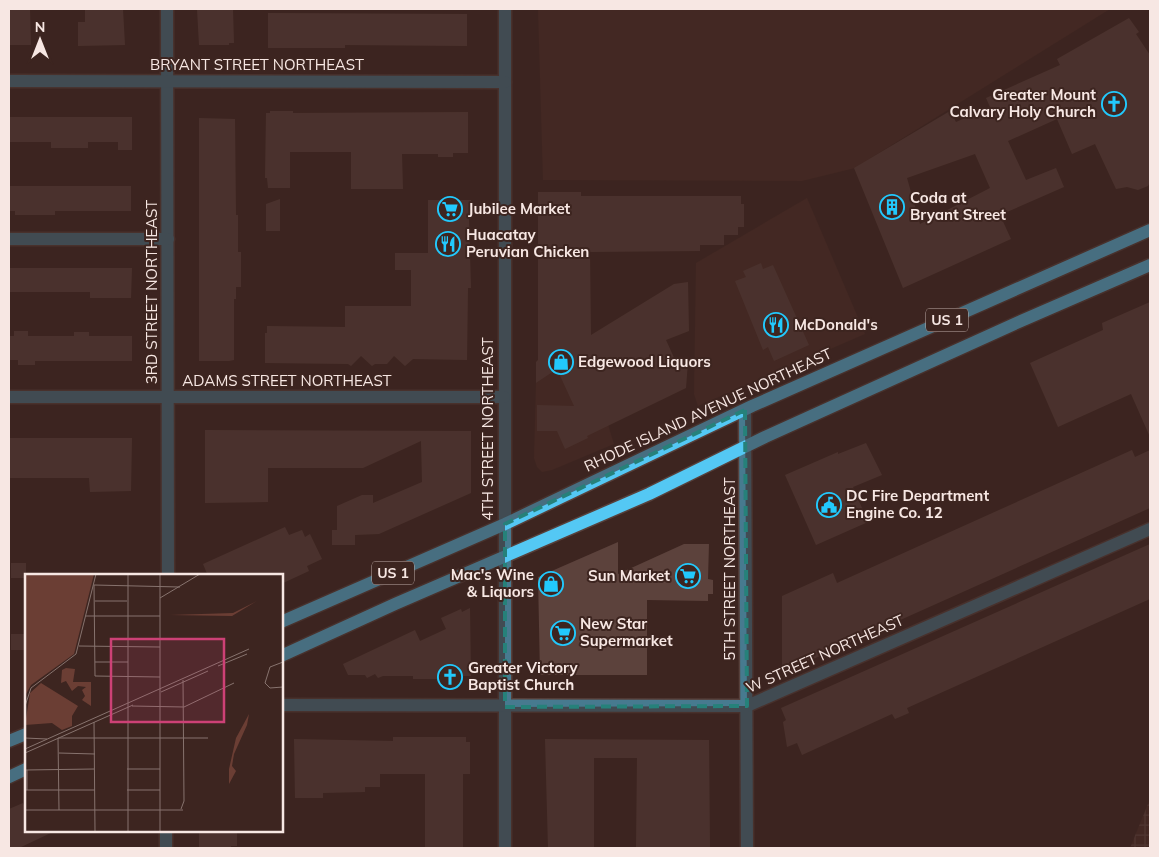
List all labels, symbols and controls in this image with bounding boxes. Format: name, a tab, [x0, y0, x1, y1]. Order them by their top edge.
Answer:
north arrow	[15, 15, 65, 65]
text: N	[35, 18, 45, 36]
street label: BRYANT STREET NORTHEAST	[150, 55, 364, 74]
place label: Greater Mount Calvary Holy Church	[950, 85, 1096, 121]
church icon: Greater Mount Calvary Holy Church	[1101, 91, 1127, 117]
place label: Coda at Bryant Street	[910, 188, 1006, 224]
building icon: Coda at Bryant Street	[879, 194, 905, 220]
supermarket icon: Jubilee Market	[437, 196, 463, 222]
place label: Jubilee Market	[468, 199, 571, 218]
street label: 3RD STREET NORTHEAST	[142, 200, 161, 384]
place label: Huacatay Peruvian Chicken	[466, 225, 589, 261]
restaurant icon: Huacatay Peruvian Chicken	[435, 231, 461, 257]
road number: US 1	[926, 308, 968, 332]
restaurant icon: McDonald's	[763, 312, 789, 338]
place label: McDonald's	[794, 315, 878, 334]
street label: 4TH STREET NORTHEAST	[478, 337, 497, 521]
street label: RHODE ISLAND AVENUE NORTHEAST	[581, 344, 835, 476]
shop icon: Edgewood Liquors	[548, 349, 574, 375]
place label: Edgewood Liquors	[578, 352, 711, 371]
street label: ADAMS STREET NORTHEAST	[182, 371, 392, 390]
street label: 5TH STREET NORTHEAST	[720, 477, 739, 661]
place label: DC Fire Department Engine Co. 12	[846, 486, 989, 522]
public building icon: DC Fire Department Engine Co. 12	[816, 492, 842, 518]
road number: US 1	[372, 562, 414, 584]
supermarket icon: Sun Market	[675, 563, 701, 589]
place label: Mac's Wine & Liquors	[451, 565, 534, 601]
place label: Sun Market	[588, 566, 670, 585]
shop icon: Mac's Wine & Liquors	[538, 571, 564, 597]
inset map	[25, 574, 282, 832]
street label: W STREET NORTHEAST	[743, 610, 907, 697]
place label: New Star Supermarket	[580, 614, 673, 650]
supermarket icon: New Star Supermarket	[550, 620, 576, 646]
place label: Greater Victory Baptist Church	[468, 658, 578, 694]
church icon: Greater Victory Baptist Church	[437, 664, 463, 690]

